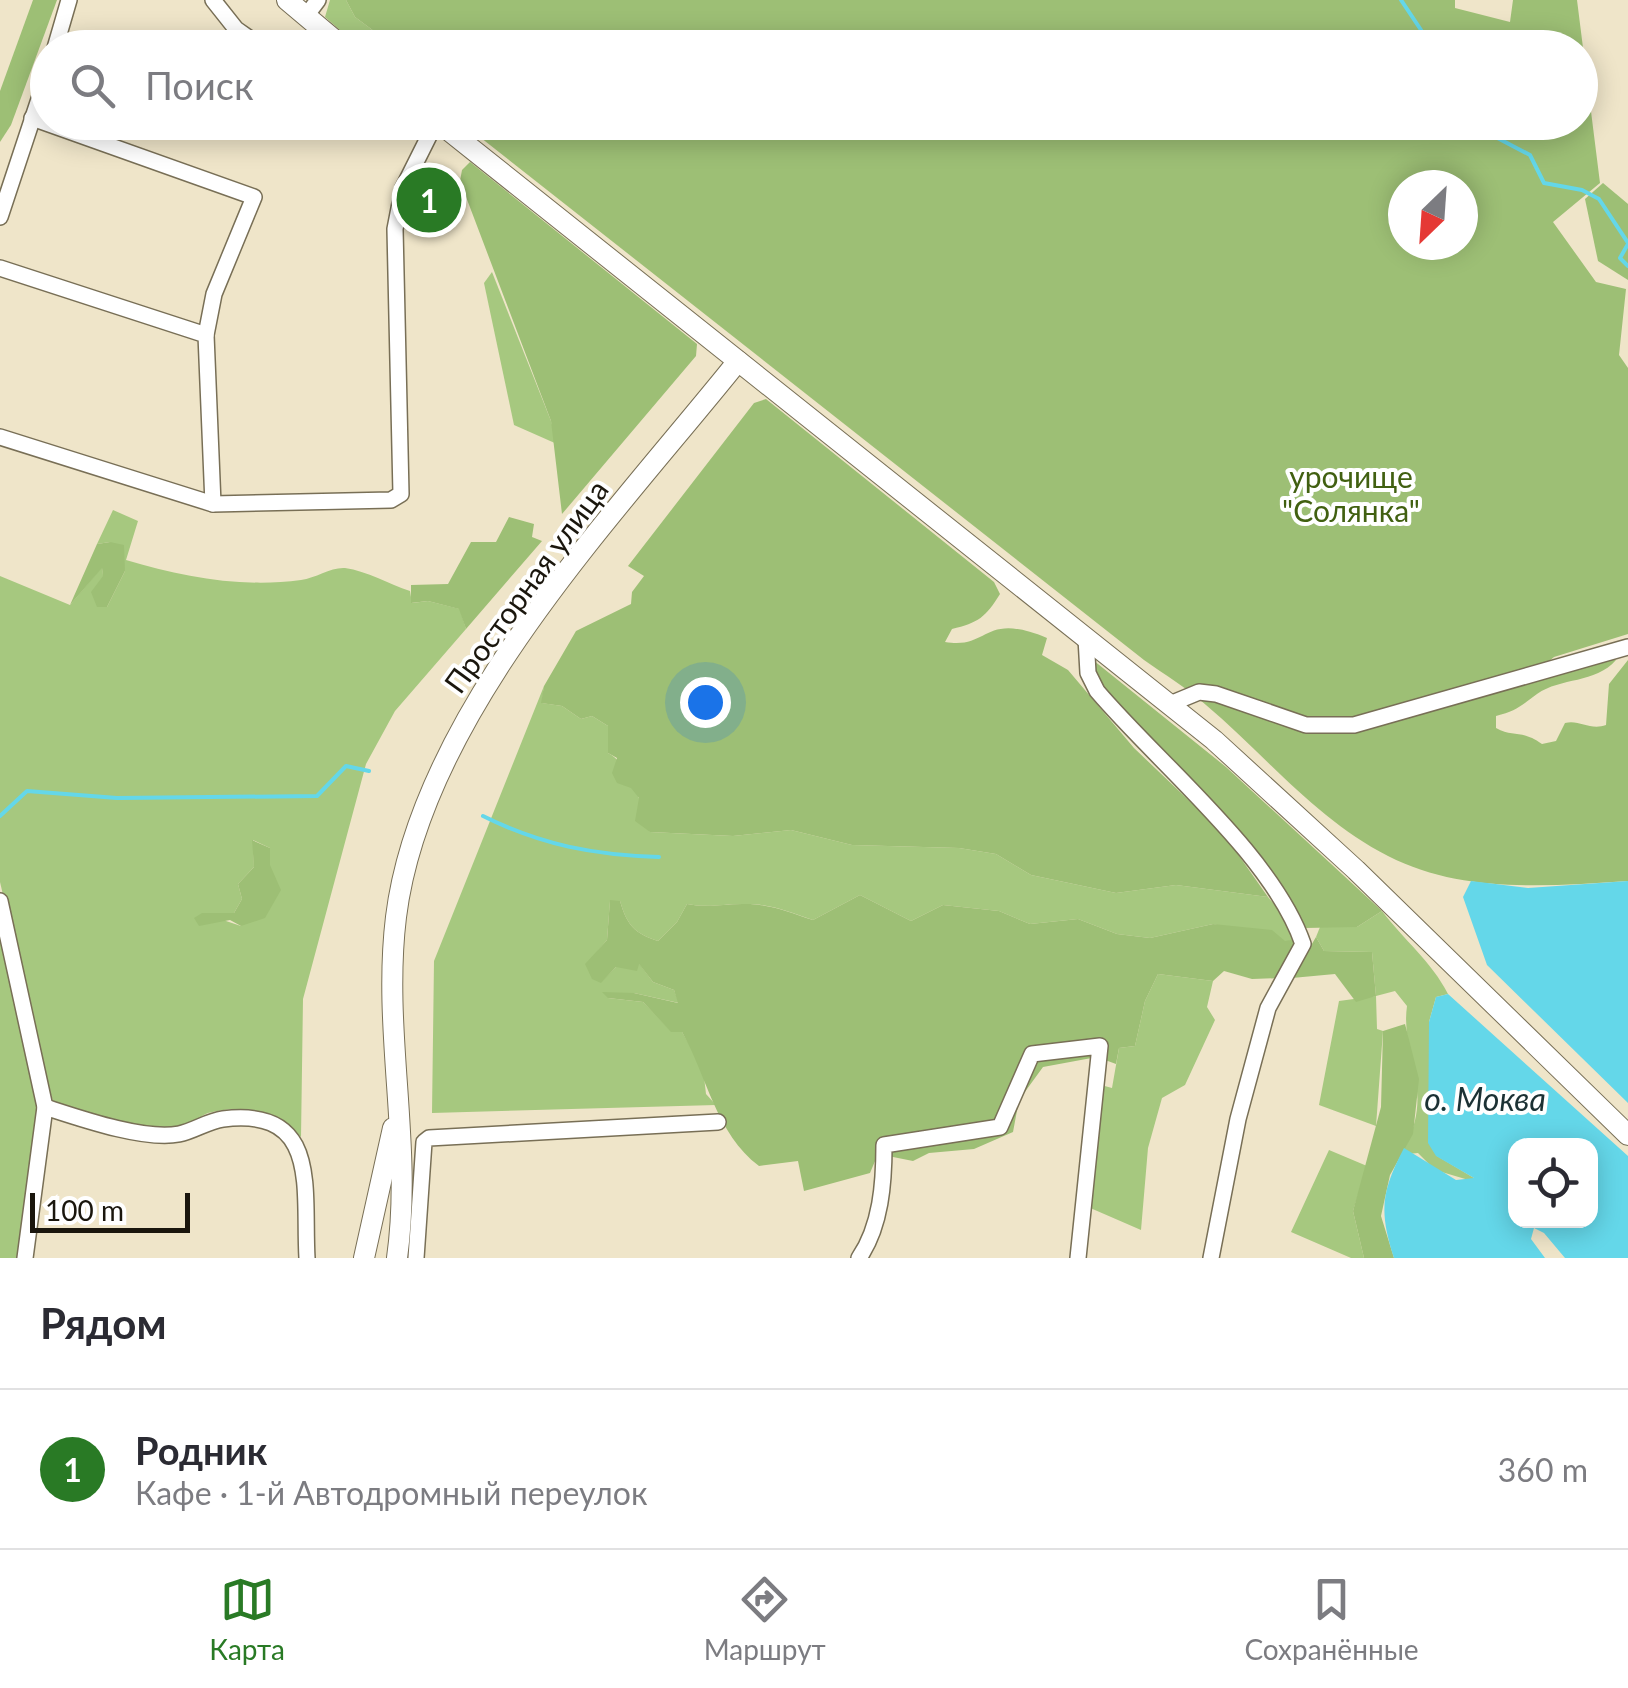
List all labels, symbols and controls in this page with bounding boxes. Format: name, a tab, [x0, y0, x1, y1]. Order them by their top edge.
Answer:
search box	[30, 30, 1598, 140]
icon: search	[65, 58, 120, 113]
text: Поиск	[145, 62, 254, 108]
pin: 1	[396, 162, 462, 238]
north arrow	[1388, 170, 1478, 260]
park label: урочище "Солянка"	[1282, 458, 1420, 528]
street label: Просторная улица	[436, 472, 615, 699]
your location	[680, 677, 731, 728]
water label: о. Моква	[1424, 1079, 1546, 1118]
map controls	[1508, 1138, 1598, 1228]
button: locate	[1508, 1138, 1598, 1228]
scale bar	[30, 1188, 190, 1232]
text: 100 m	[45, 1193, 124, 1227]
text: Рядом	[40, 1298, 167, 1348]
text: Родник	[135, 1427, 267, 1473]
text: 1	[63, 1450, 82, 1489]
text: 360 m	[1498, 1450, 1588, 1489]
text: Кафе · 1-й Автодромный переулок	[135, 1473, 647, 1512]
tab: Карта	[209, 1572, 285, 1666]
tab: Маршрут	[704, 1572, 826, 1666]
tab: Сохранённые	[1244, 1572, 1419, 1666]

